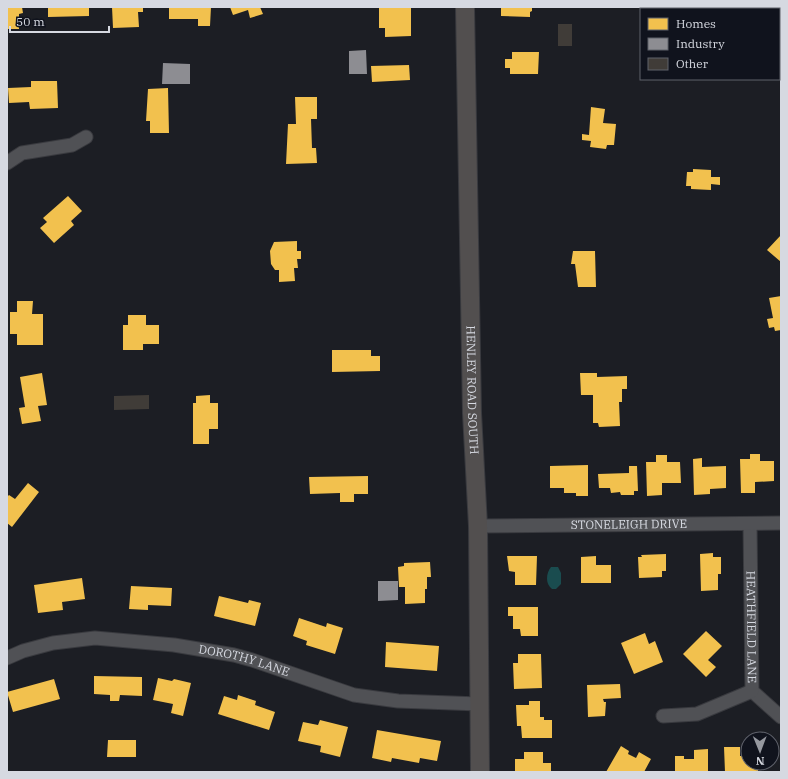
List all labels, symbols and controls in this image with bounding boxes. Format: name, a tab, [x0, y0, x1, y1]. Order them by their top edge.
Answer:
scale bar	[10, 8, 109, 34]
legend	[640, 8, 780, 80]
text: 50 m	[16, 14, 45, 29]
text: Homes	[676, 16, 716, 31]
text: Industry	[676, 36, 725, 51]
text: Other	[676, 56, 709, 71]
street label: HENLEY ROAD SOUTH	[463, 325, 482, 455]
street label: STONELEIGH DRIVE	[571, 516, 687, 532]
street label: HEATHFIELD LANE	[744, 571, 760, 683]
street label: DOROTHY LANE	[197, 641, 292, 679]
north arrow	[740, 731, 780, 771]
text: N	[755, 754, 765, 768]

